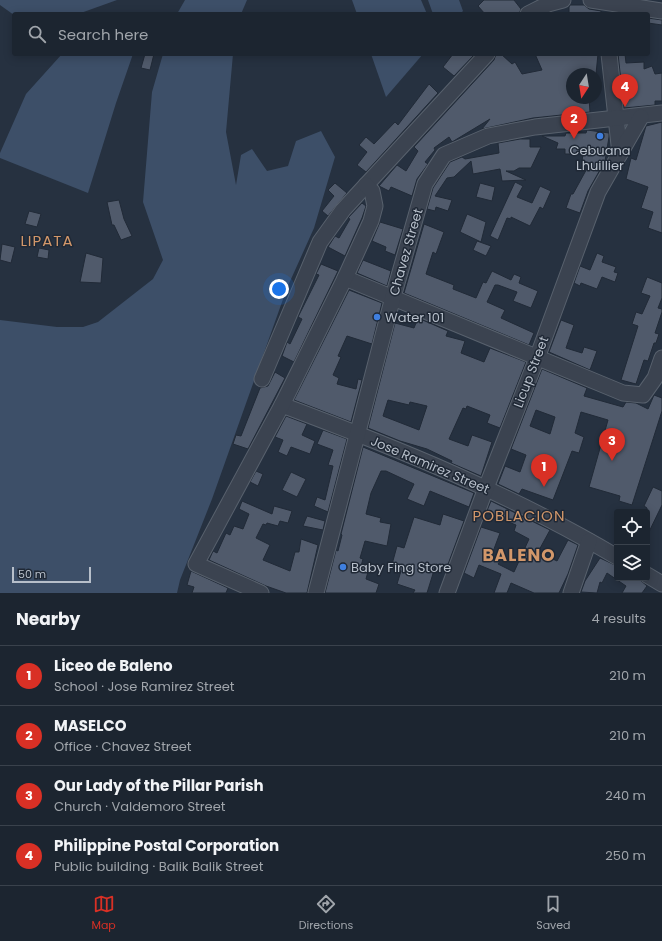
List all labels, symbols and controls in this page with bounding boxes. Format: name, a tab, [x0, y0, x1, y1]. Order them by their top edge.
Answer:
search box	[12, 12, 650, 56]
icon: search	[26, 23, 48, 45]
text: Search here	[58, 24, 148, 45]
north arrow	[566, 68, 602, 104]
pin: 4	[612, 74, 638, 107]
pin: 2	[561, 106, 587, 139]
marker: Cebuana Lhuillier	[595, 131, 605, 141]
place label: Cebuana Lhuillier	[569, 141, 631, 175]
street label: Chavez Street	[384, 206, 428, 298]
district label: LIPATA	[20, 230, 74, 251]
your location	[269, 279, 289, 299]
place label: Water 101	[385, 308, 444, 327]
marker: Water 101	[372, 312, 382, 322]
street label: Licup Street	[509, 333, 553, 411]
pin: 3	[599, 428, 625, 461]
street label: Jose Ramirez Street	[368, 431, 492, 499]
pin: 1	[531, 454, 557, 487]
district label: POBLACION	[473, 505, 565, 526]
map controls	[614, 509, 650, 581]
button: locate	[614, 509, 650, 545]
district label: BALENO	[482, 543, 556, 567]
button: layers	[614, 545, 650, 581]
place label: Baby Fing Store	[351, 558, 451, 577]
marker: Baby Fing Store	[338, 562, 348, 572]
scale bar	[12, 565, 91, 584]
text: 50 m	[18, 566, 46, 582]
text: Nearby	[16, 607, 80, 631]
text: 4 results	[592, 609, 646, 628]
text: Liceo de Baleno	[54, 655, 173, 676]
text: 1	[27, 666, 31, 685]
text: 210 m	[609, 666, 646, 685]
text: School · Jose Ramirez Street	[54, 677, 235, 696]
text: MASELCO	[54, 715, 127, 736]
text: 2	[25, 726, 33, 745]
text: 210 m	[609, 726, 646, 745]
text: Office · Chavez Street	[54, 737, 192, 756]
text: Our Lady of the Pillar Parish	[54, 775, 264, 796]
text: 3	[25, 786, 33, 805]
text: 240 m	[605, 786, 646, 805]
text: Church · Valdemoro Street	[54, 797, 225, 816]
text: Philippine Postal Corporation	[54, 835, 279, 856]
text: 4	[25, 846, 33, 865]
text: 250 m	[605, 846, 646, 865]
text: Public building · Balik Balik Street	[54, 857, 263, 876]
tab: Map	[91, 893, 116, 934]
tab: Directions	[299, 893, 353, 934]
tab: Saved	[536, 893, 571, 934]

